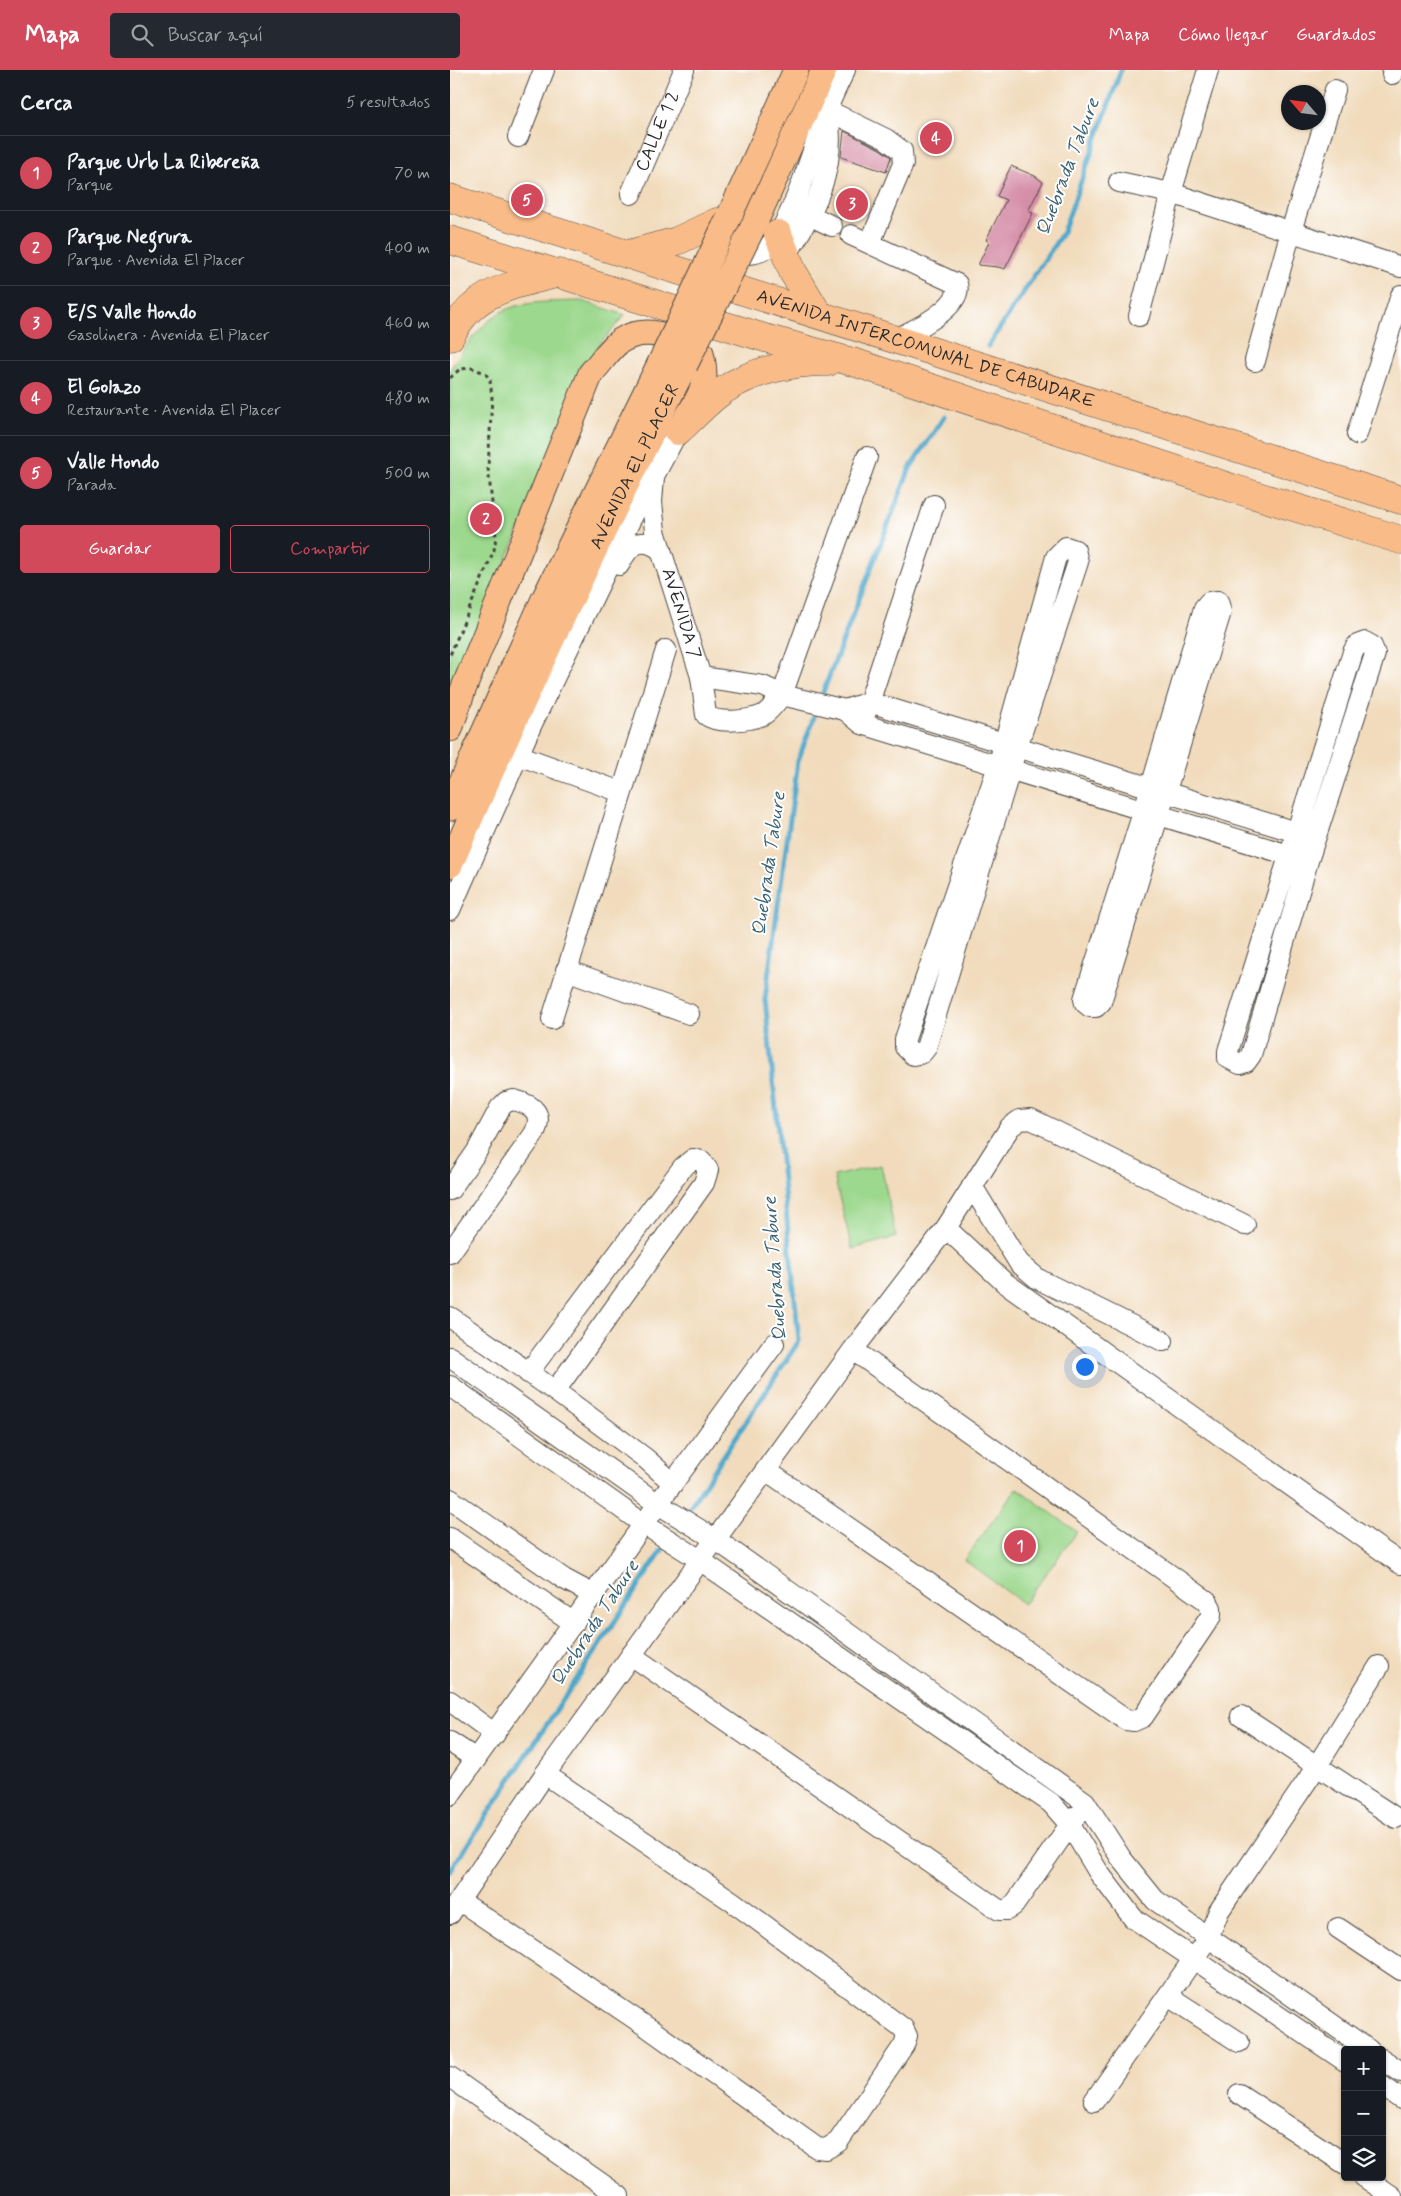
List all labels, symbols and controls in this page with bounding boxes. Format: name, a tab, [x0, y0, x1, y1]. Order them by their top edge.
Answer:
search box	[110, 13, 460, 58]
text: Mapa	[25, 20, 80, 51]
icon: search	[128, 21, 156, 49]
text: Buscar aquí	[168, 23, 263, 48]
text: Mapa	[1109, 23, 1150, 47]
text: Cómo llegar	[1178, 23, 1268, 47]
text: Guardados	[1296, 23, 1376, 47]
north arrow	[1281, 85, 1326, 130]
street label: CALLE 1 2	[630, 88, 685, 175]
text: Cerca	[20, 89, 73, 117]
text: 5 resultados	[346, 92, 430, 113]
water label: Quebrada Tabure	[1030, 94, 1106, 239]
pin: 4	[920, 119, 952, 157]
text: Parque Urb La Ribereña	[67, 150, 260, 175]
text: 1	[32, 163, 40, 184]
text: 70 m	[394, 163, 430, 184]
text: Parque	[67, 175, 113, 196]
pin: 5	[511, 181, 543, 219]
pin: 3	[836, 185, 868, 223]
text: Parque Negrura	[67, 225, 192, 250]
text: 2	[32, 238, 40, 259]
text: 400 m	[385, 238, 430, 259]
text: Parque · Avenida El Placer	[67, 250, 244, 271]
street label: AVENIDA INTERCOMUNAL DE CABUDARE	[754, 284, 1098, 414]
text: E/S Valle Hondo	[67, 300, 196, 325]
text: 3	[32, 313, 40, 334]
text: 460 m	[385, 313, 430, 334]
text: Gasolinera · Avenida El Placer	[67, 325, 269, 346]
text: El Golazo	[67, 375, 141, 400]
street label: AVENIDA EL PLACER	[585, 380, 685, 553]
text: 4	[31, 388, 41, 409]
text: 480 m	[385, 388, 430, 409]
text: Restaurante · Avenida El Placer	[67, 400, 281, 421]
text: Valle Hondo	[67, 450, 159, 475]
text: 5	[31, 463, 41, 484]
text: 500 m	[385, 463, 430, 484]
text: Parada	[67, 475, 116, 496]
pin: 2	[470, 500, 502, 538]
button: Guardar	[20, 525, 220, 573]
button: Compartir	[230, 525, 430, 573]
street label: AVENIDA 7	[655, 565, 707, 662]
water label: Quebrada Tabure	[747, 790, 792, 938]
water label: Quebrada Tabure	[757, 1195, 793, 1342]
your location	[1072, 1354, 1098, 1380]
pin: 1	[1004, 1527, 1036, 1565]
water label: Quebrada Tabure	[545, 1555, 645, 1691]
map controls	[1341, 2046, 1386, 2181]
button: +	[1341, 2046, 1386, 2091]
button: −	[1341, 2091, 1386, 2136]
button: layers	[1341, 2136, 1386, 2181]

